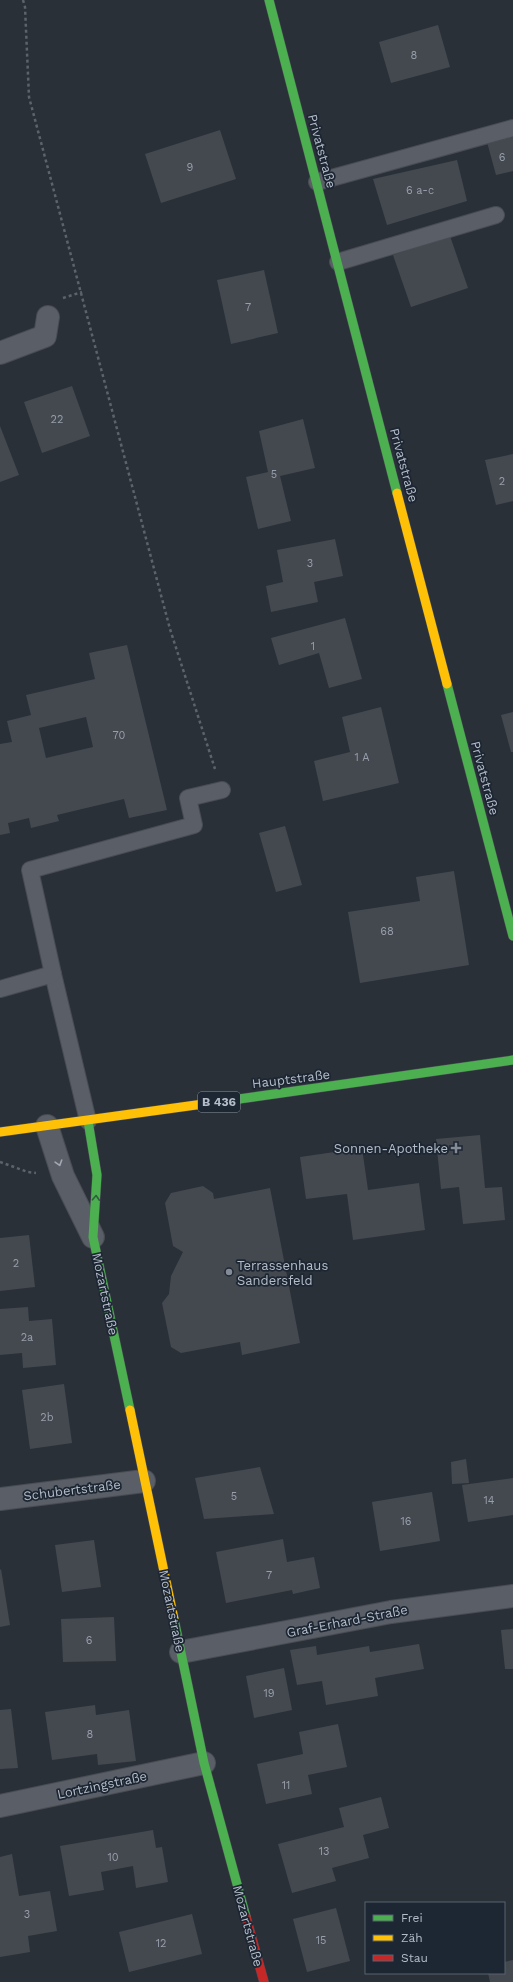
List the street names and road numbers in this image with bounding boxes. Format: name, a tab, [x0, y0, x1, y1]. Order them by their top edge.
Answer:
street label: Privatstraße	[305, 112, 339, 190]
street label: Privatstraße	[387, 426, 421, 504]
street label: Privatstraße	[468, 739, 502, 817]
street label: Hauptstraße	[251, 1067, 331, 1091]
road number: B 436	[198, 1092, 240, 1112]
street label: Mozartstraße	[89, 1252, 121, 1336]
street label: Schubertstraße	[22, 1477, 122, 1503]
street label: Mozartstraße	[156, 1569, 188, 1653]
street label: Graf-Erhard-Straße	[285, 1602, 409, 1640]
street label: Lortzingstraße	[56, 1768, 148, 1802]
street label: Mozartstraße	[230, 1884, 266, 1968]

